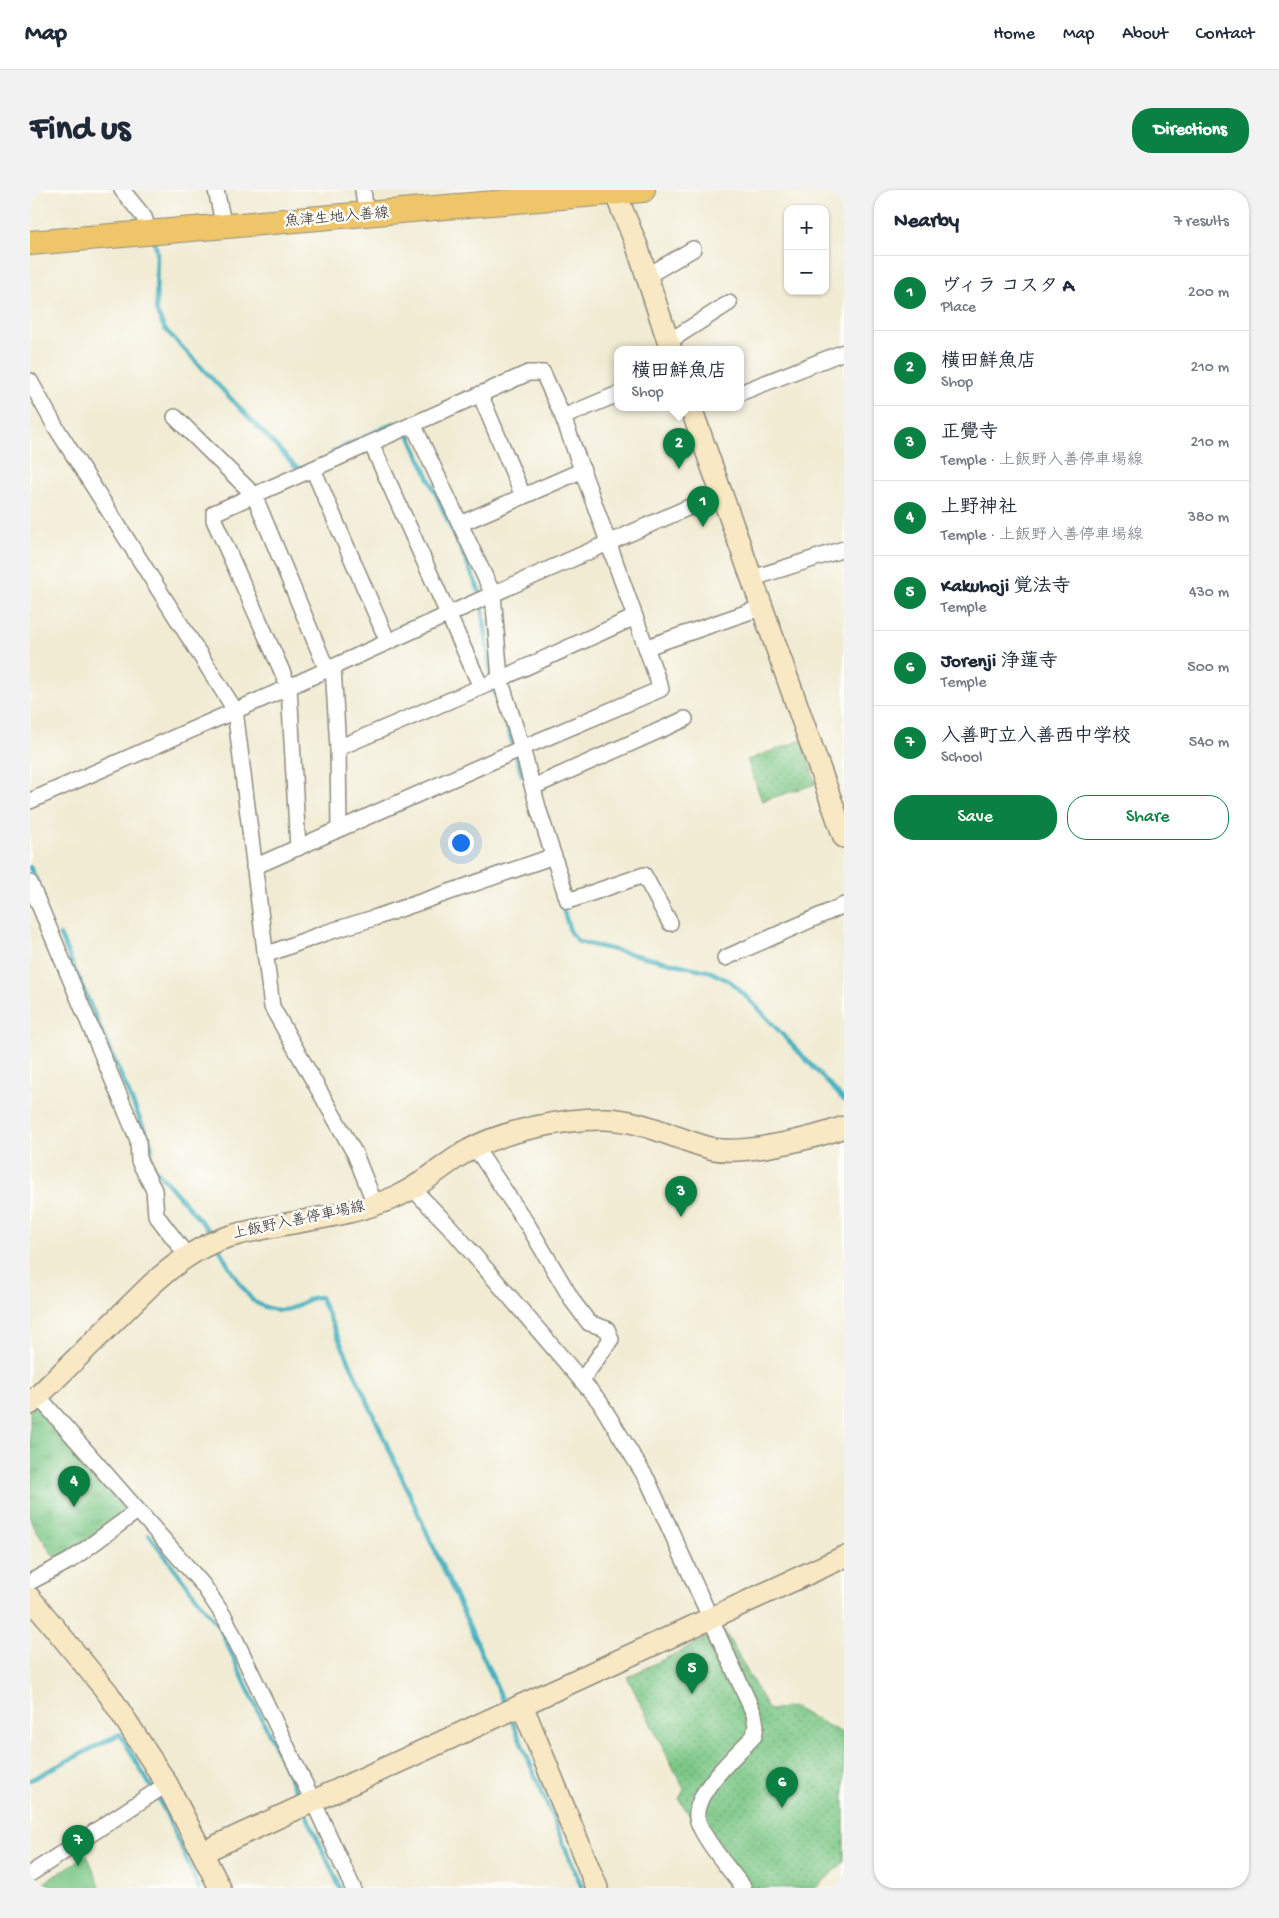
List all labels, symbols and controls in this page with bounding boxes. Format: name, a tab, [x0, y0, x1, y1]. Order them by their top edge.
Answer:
text: Map	[25, 20, 67, 49]
text: Home	[993, 24, 1035, 45]
text: Map	[1063, 24, 1094, 45]
text: About	[1122, 24, 1168, 45]
text: Contact	[1196, 24, 1254, 45]
button: Directions	[1132, 108, 1249, 153]
text: Find us	[30, 110, 130, 151]
street label: 魚津生地入善線	[284, 203, 390, 232]
map controls	[784, 205, 829, 295]
button: +	[784, 205, 829, 250]
text: Nearby	[894, 210, 959, 235]
text: 7 results	[1174, 213, 1229, 232]
button: −	[784, 250, 829, 295]
text: ヴィラ コスタ A	[941, 276, 1074, 299]
text: 1	[907, 284, 913, 303]
text: 200 m	[1188, 284, 1229, 303]
text: Place	[941, 299, 976, 318]
popup	[614, 346, 744, 411]
text: 横田鮮魚店	[941, 351, 1036, 374]
text: 2	[906, 359, 914, 378]
text: 210 m	[1190, 359, 1229, 378]
text: 横田鮮魚店	[631, 361, 727, 384]
text: Shop	[941, 374, 973, 393]
text: Shop	[631, 384, 664, 403]
text: 正覺寺	[941, 422, 998, 445]
pin: 2	[663, 428, 695, 469]
text: 3	[906, 434, 914, 453]
text: 210 m	[1190, 434, 1229, 453]
text: Temple · 上飯野入善停車場線	[941, 452, 1143, 471]
pin: 1	[687, 486, 719, 527]
text: 上野神社	[941, 497, 1017, 520]
text: 4	[906, 509, 914, 528]
text: 380 m	[1188, 509, 1229, 528]
text: Temple · 上飯野入善停車場線	[941, 527, 1143, 546]
text: Kakuhoji 覚法寺	[941, 576, 1071, 599]
text: 5	[906, 584, 914, 603]
text: 430 m	[1189, 584, 1229, 603]
text: Temple	[941, 599, 986, 618]
text: Jorenji 浄蓮寺	[941, 651, 1058, 674]
text: 6	[906, 659, 914, 678]
text: 500 m	[1187, 659, 1229, 678]
text: Temple	[941, 674, 986, 693]
text: 入善町立入善西中学校	[941, 726, 1131, 749]
text: 7	[906, 734, 914, 753]
text: 540 m	[1189, 734, 1229, 753]
text: School	[941, 749, 983, 768]
button: Save	[894, 795, 1057, 840]
button: Share	[1067, 795, 1229, 840]
your location	[448, 830, 474, 856]
pin: 3	[665, 1176, 697, 1217]
street label: 上飯野入善停車場線	[231, 1197, 367, 1244]
pin: 4	[58, 1466, 90, 1507]
pin: 5	[676, 1653, 708, 1694]
pin: 6	[766, 1767, 798, 1808]
pin: 7	[62, 1825, 94, 1866]

